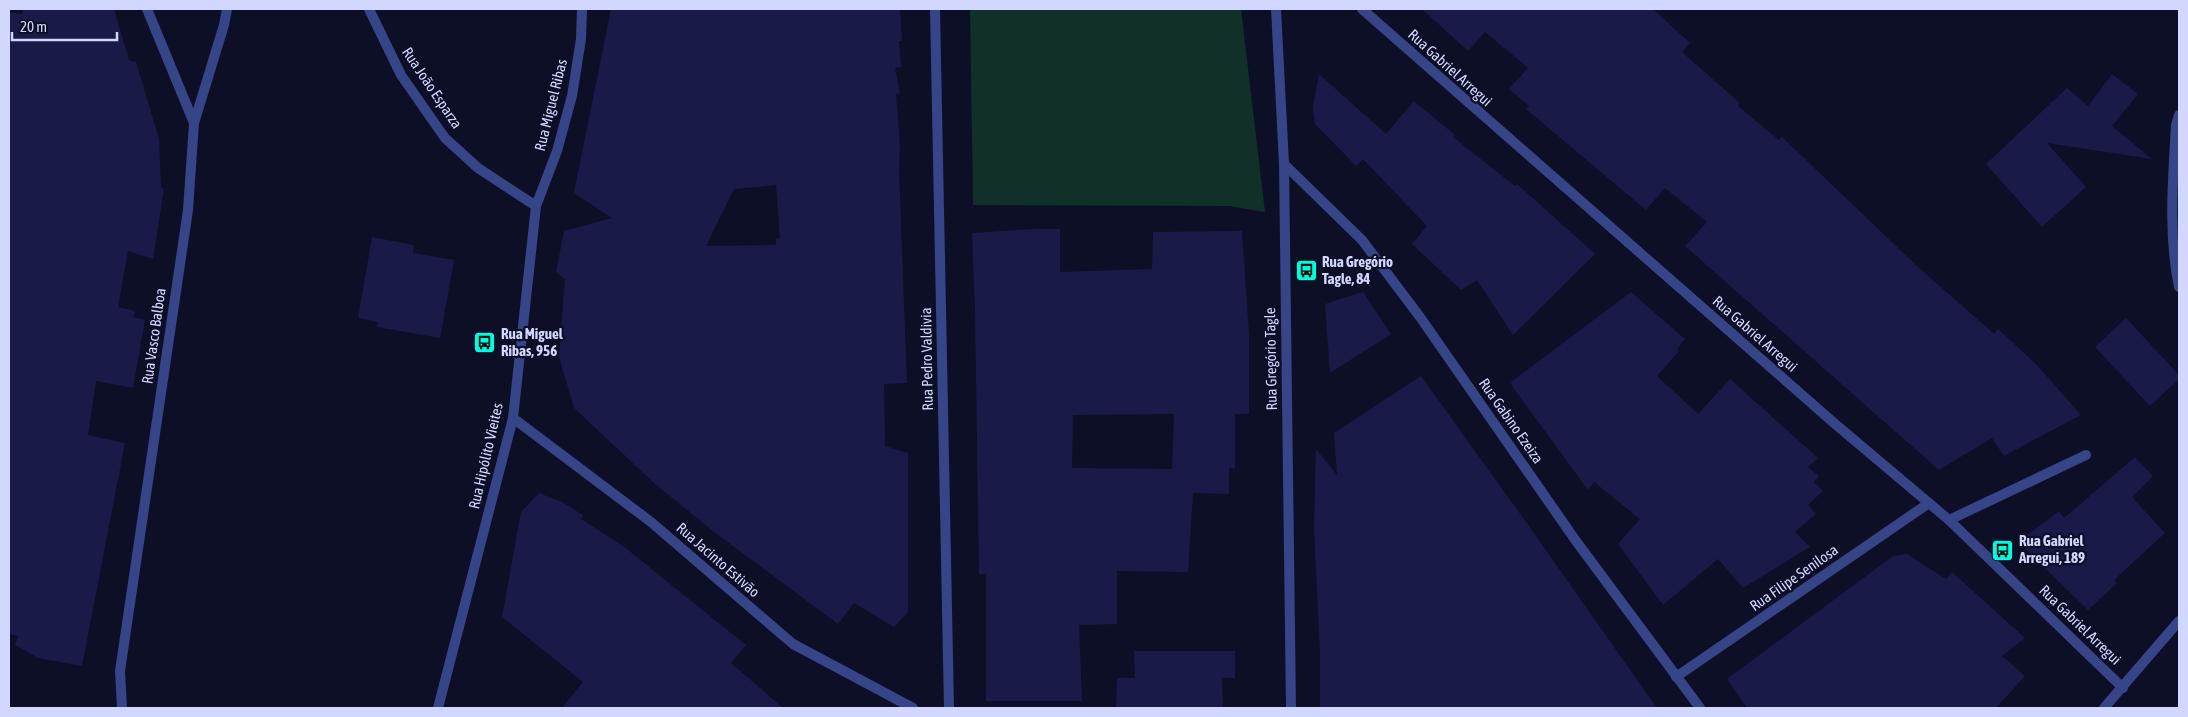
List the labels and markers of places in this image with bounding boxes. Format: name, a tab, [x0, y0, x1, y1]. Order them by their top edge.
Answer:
place label: Rua Gregório Tagle, 84	[1322, 253, 1393, 287]
bus stop icon: Rua Gregório Tagle, 84	[1294, 259, 1318, 283]
place label: Rua Miguel Ribas, 956	[501, 325, 564, 359]
bus stop icon: Rua Miguel Ribas, 956	[473, 331, 497, 355]
place label: Rua Gabriel Arregui, 189	[2018, 532, 2085, 566]
bus stop icon: Rua Gabriel Arregui, 189	[1991, 538, 2015, 562]

